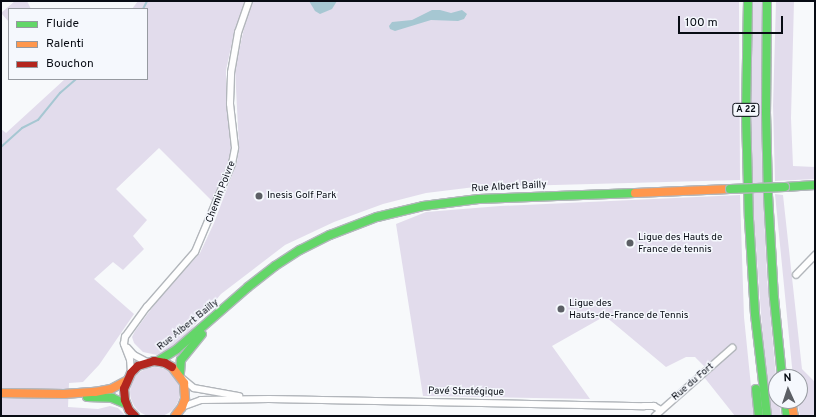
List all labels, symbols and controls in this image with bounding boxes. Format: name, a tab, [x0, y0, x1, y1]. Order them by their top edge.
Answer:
legend	[8, 8, 148, 80]
scale bar	[680, 8, 785, 34]
text: 100 m	[685, 15, 718, 31]
text: Fluide	[46, 16, 79, 32]
text: Ralenti	[46, 36, 84, 52]
text: Bouchon	[46, 56, 94, 72]
road number: A 22	[732, 103, 760, 117]
street label: Chemin Poivre	[204, 159, 238, 225]
street label: Rue Albert Bailly	[471, 179, 547, 195]
place label: Inesis Golf Park	[267, 190, 337, 202]
marker: Inesis Golf Park	[254, 191, 264, 201]
place label: Ligue des Hauts de France de tennis	[638, 231, 722, 254]
marker: Ligue des Hauts de France de tennis	[625, 238, 635, 248]
street label: Rue Albert Bailly	[155, 297, 221, 353]
place label: Ligue des Hauts-de-France de Tennis	[569, 297, 689, 320]
marker: Ligue des Hauts-de-France de Tennis	[556, 304, 566, 314]
street label: Rue du Fort	[670, 361, 716, 403]
north arrow	[768, 369, 808, 409]
text: N	[783, 371, 792, 385]
street label: Pavé Stratégique	[428, 385, 504, 399]

